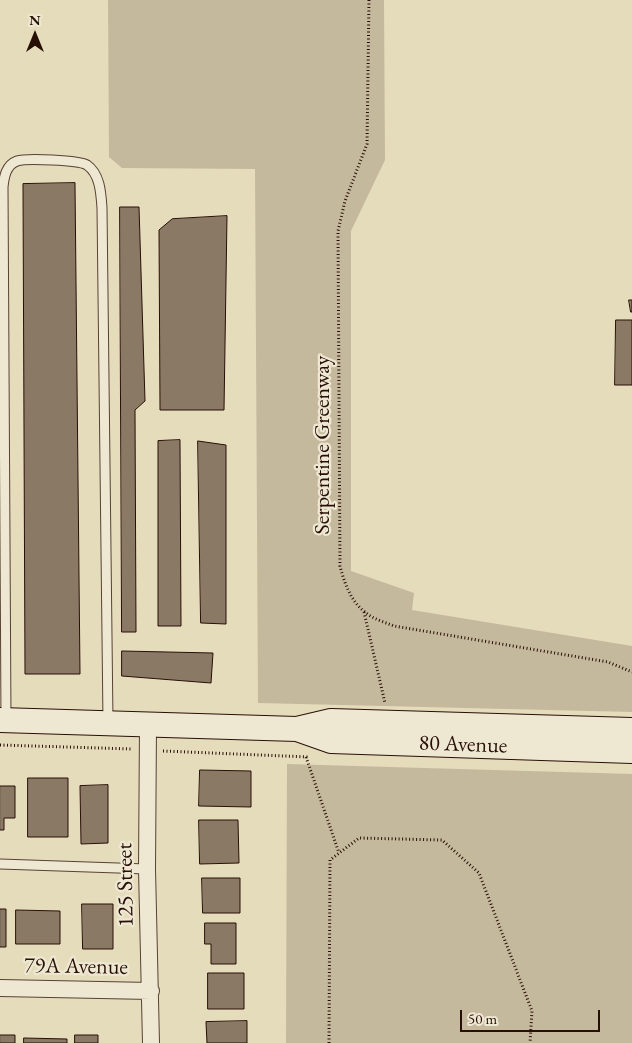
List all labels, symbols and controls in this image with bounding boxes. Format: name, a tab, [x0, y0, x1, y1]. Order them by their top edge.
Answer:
north arrow	[10, 10, 60, 60]
text: N	[29, 11, 41, 29]
street label: Serpentine Greenway	[310, 356, 336, 534]
street label: 80 Avenue	[418, 730, 508, 760]
street label: 125 Street	[112, 843, 140, 927]
street label: 79A Avenue	[24, 953, 128, 981]
scale bar	[462, 1000, 602, 1032]
text: 50 m	[468, 1009, 497, 1028]

